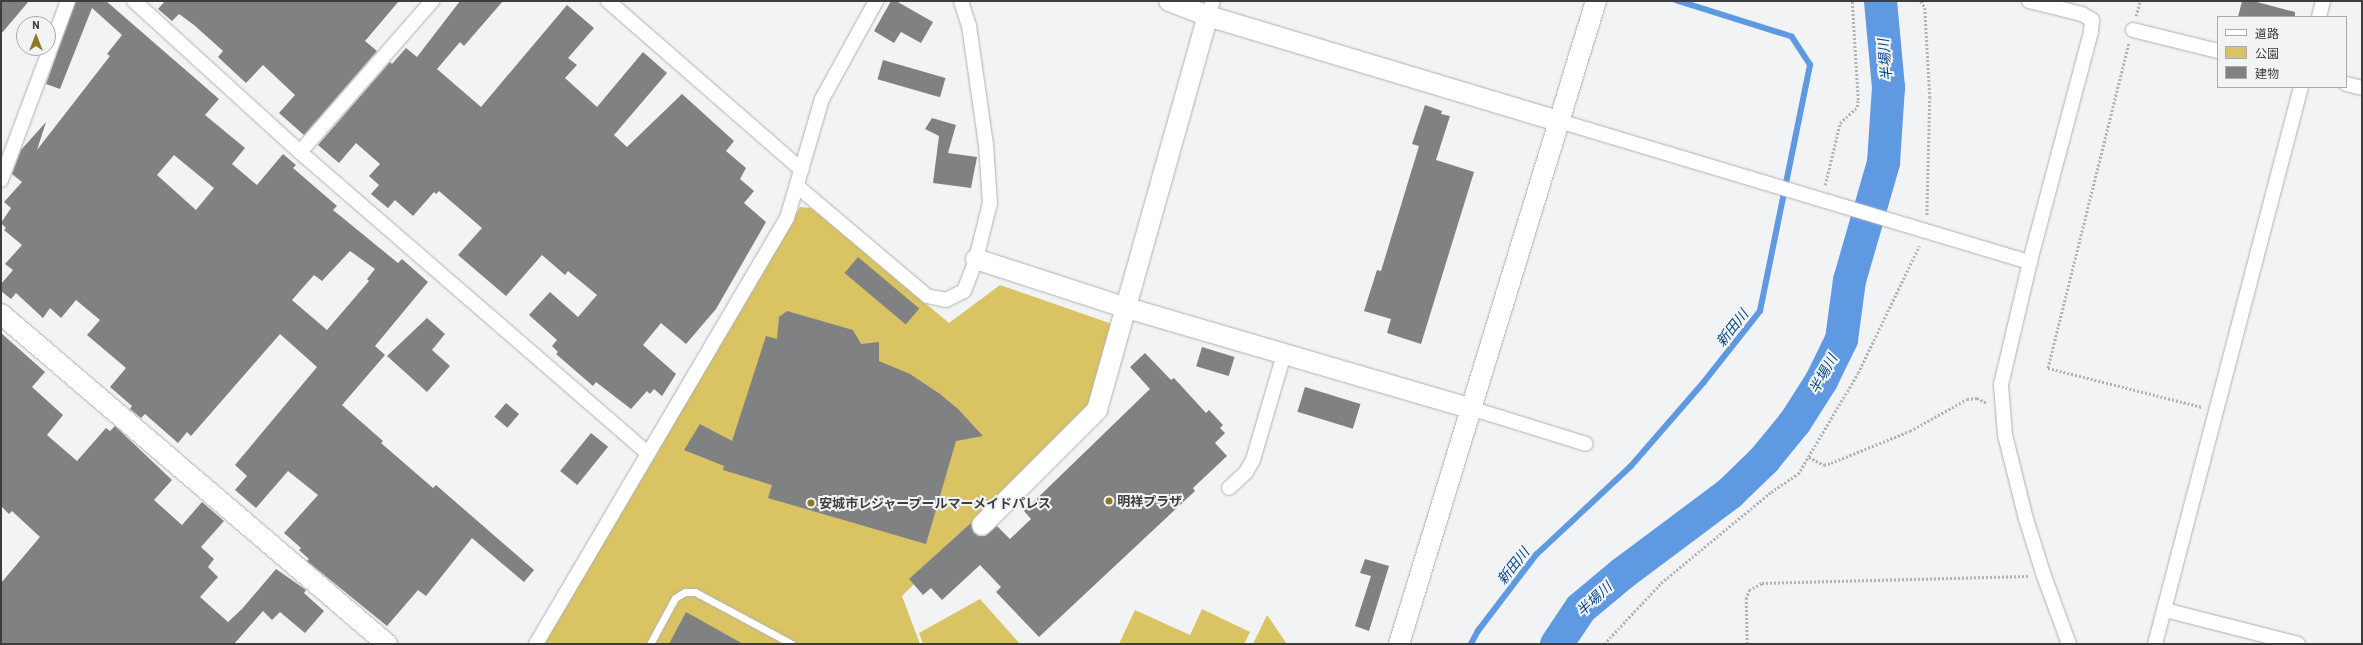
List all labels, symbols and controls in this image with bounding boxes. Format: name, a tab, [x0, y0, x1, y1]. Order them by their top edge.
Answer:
north arrow	[16, 16, 56, 56]
legend	[2217, 16, 2347, 88]
text: N	[32, 18, 40, 31]
text: 道路	[2255, 26, 2279, 40]
water label: 半場川	[1875, 38, 1895, 82]
text: 公園	[2255, 46, 2279, 60]
text: 建物	[2255, 66, 2279, 80]
water label: 新田川	[1712, 306, 1752, 350]
water label: 半場川	[1805, 352, 1841, 396]
place label: 明祥プラザ	[1117, 493, 1182, 509]
place label: 安城市レジャープールマーメイドパレス	[819, 495, 1053, 511]
marker: 明祥プラザ	[1104, 496, 1114, 506]
marker: 安城市レジャープールマーメイドパレス	[806, 498, 816, 508]
water label: 新田川	[1493, 544, 1533, 588]
water label: 半場川	[1573, 579, 1615, 619]

